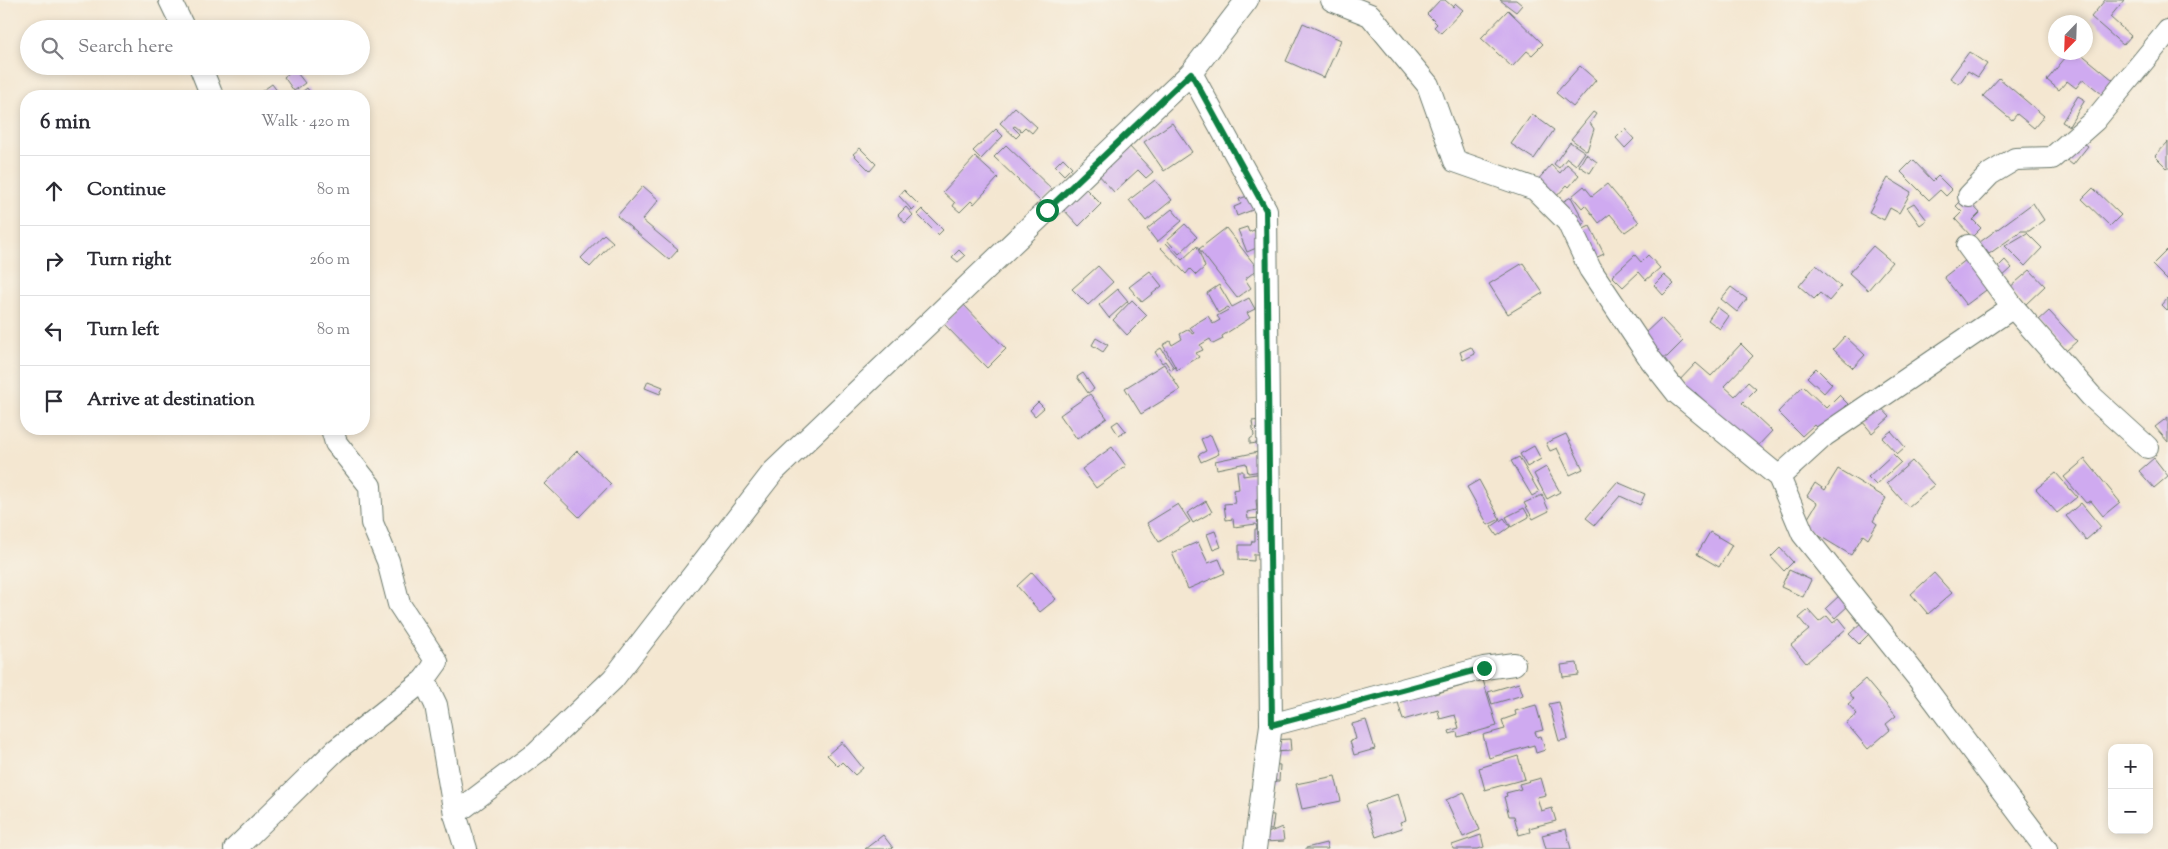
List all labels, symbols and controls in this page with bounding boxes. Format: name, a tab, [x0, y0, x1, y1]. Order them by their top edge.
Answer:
north arrow	[2048, 15, 2093, 60]
search box	[20, 20, 370, 75]
icon: search	[38, 34, 66, 62]
text: Search here	[78, 34, 173, 61]
text: 6 min	[40, 108, 91, 138]
text: Walk · 420 m	[261, 111, 350, 134]
icon: ahead	[40, 177, 68, 205]
text: Continue	[87, 177, 166, 204]
text: 80 m	[317, 179, 350, 202]
route start	[1036, 199, 1059, 222]
icon: right	[40, 247, 68, 275]
text: Turn right	[87, 247, 171, 274]
text: 260 m	[309, 249, 350, 272]
icon: left	[40, 317, 68, 345]
text: Turn left	[87, 317, 159, 344]
text: 80 m	[317, 319, 350, 342]
icon: arrive	[40, 387, 68, 415]
text: Arrive at destination	[87, 387, 255, 414]
route end	[1473, 657, 1496, 680]
map controls	[2108, 744, 2153, 834]
button: +	[2108, 744, 2153, 789]
button: −	[2108, 789, 2153, 834]

